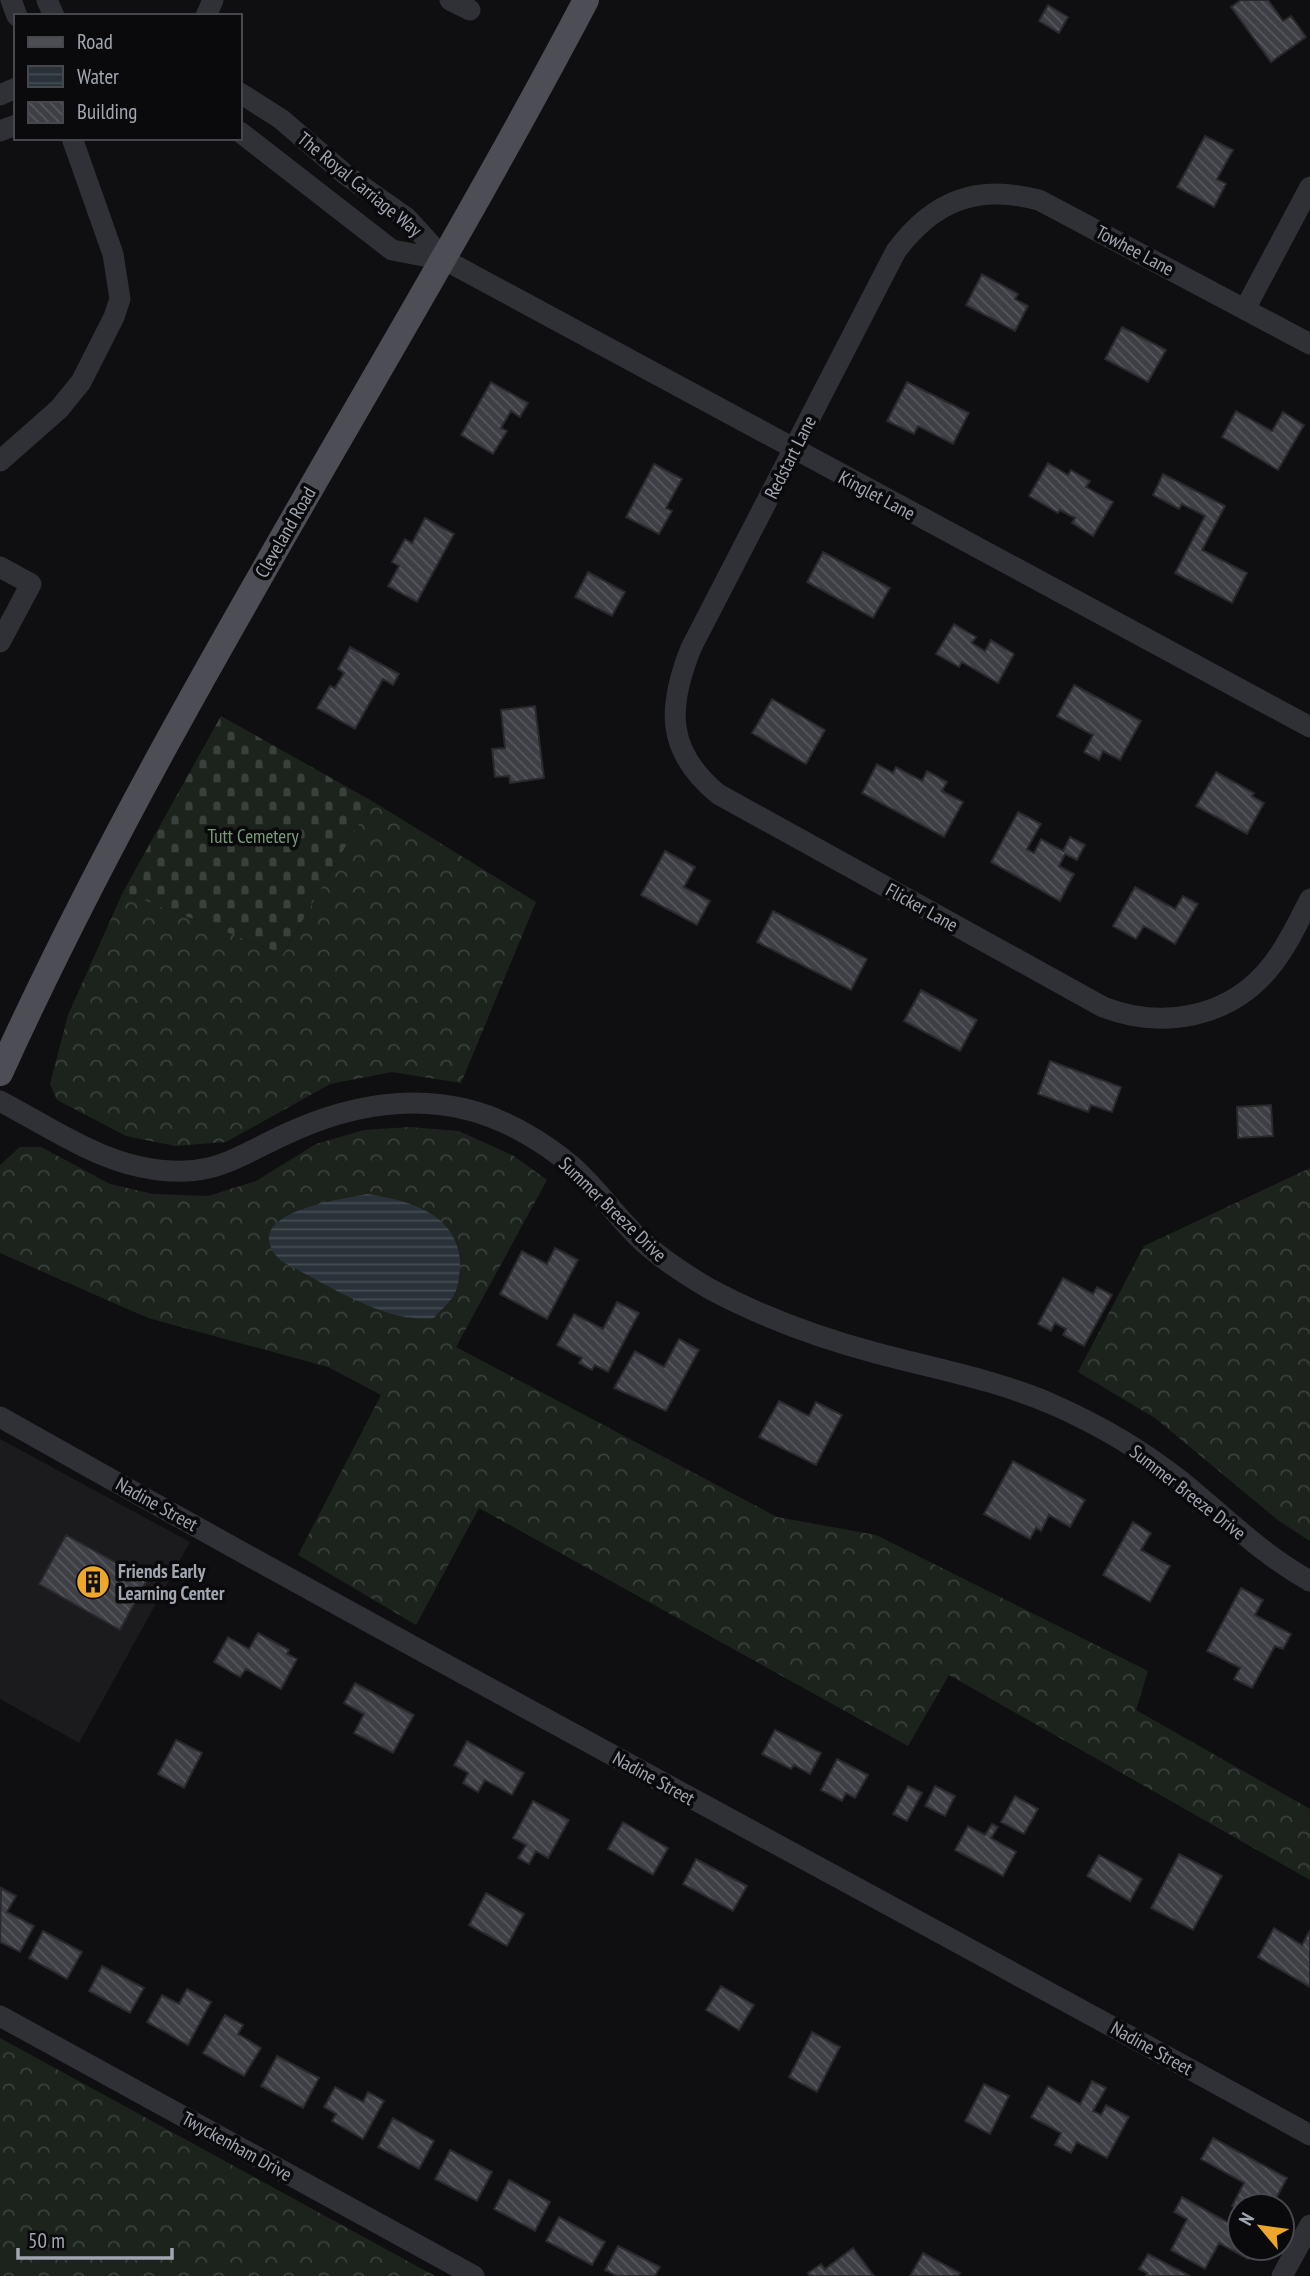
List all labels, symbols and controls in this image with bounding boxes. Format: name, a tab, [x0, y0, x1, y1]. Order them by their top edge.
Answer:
legend	[14, 14, 242, 140]
text: Road	[77, 28, 113, 55]
text: Water	[77, 63, 119, 90]
text: Building	[77, 98, 137, 125]
street label: The Royal Carriage Way	[293, 126, 428, 242]
street label: Towhee Lane	[1092, 219, 1178, 281]
street label: Redstart Lane	[759, 411, 821, 503]
street label: Kinglet Lane	[835, 465, 919, 525]
street label: Cleveland Road	[249, 482, 321, 582]
park label: Tutt Cemetery	[207, 824, 299, 848]
street label: Flicker Lane	[882, 877, 962, 937]
street label: Summer Breeze Drive	[554, 1151, 672, 1267]
street label: Summer Breeze Drive	[1125, 1439, 1251, 1545]
street label: Nadine Street	[112, 1472, 203, 1537]
place label: Friends Early Learning Center	[118, 1559, 225, 1605]
building icon: Friends Early Learning Center	[74, 1563, 112, 1601]
street label: Nadine Street	[609, 1746, 700, 1811]
street label: Nadine Street	[1107, 2016, 1198, 2081]
street label: Twyckenham Drive	[178, 2106, 296, 2186]
north arrow	[1226, 2192, 1296, 2262]
text: N	[1233, 2208, 1259, 2229]
scale bar	[18, 2216, 172, 2260]
text: 50 m	[28, 2227, 65, 2254]

